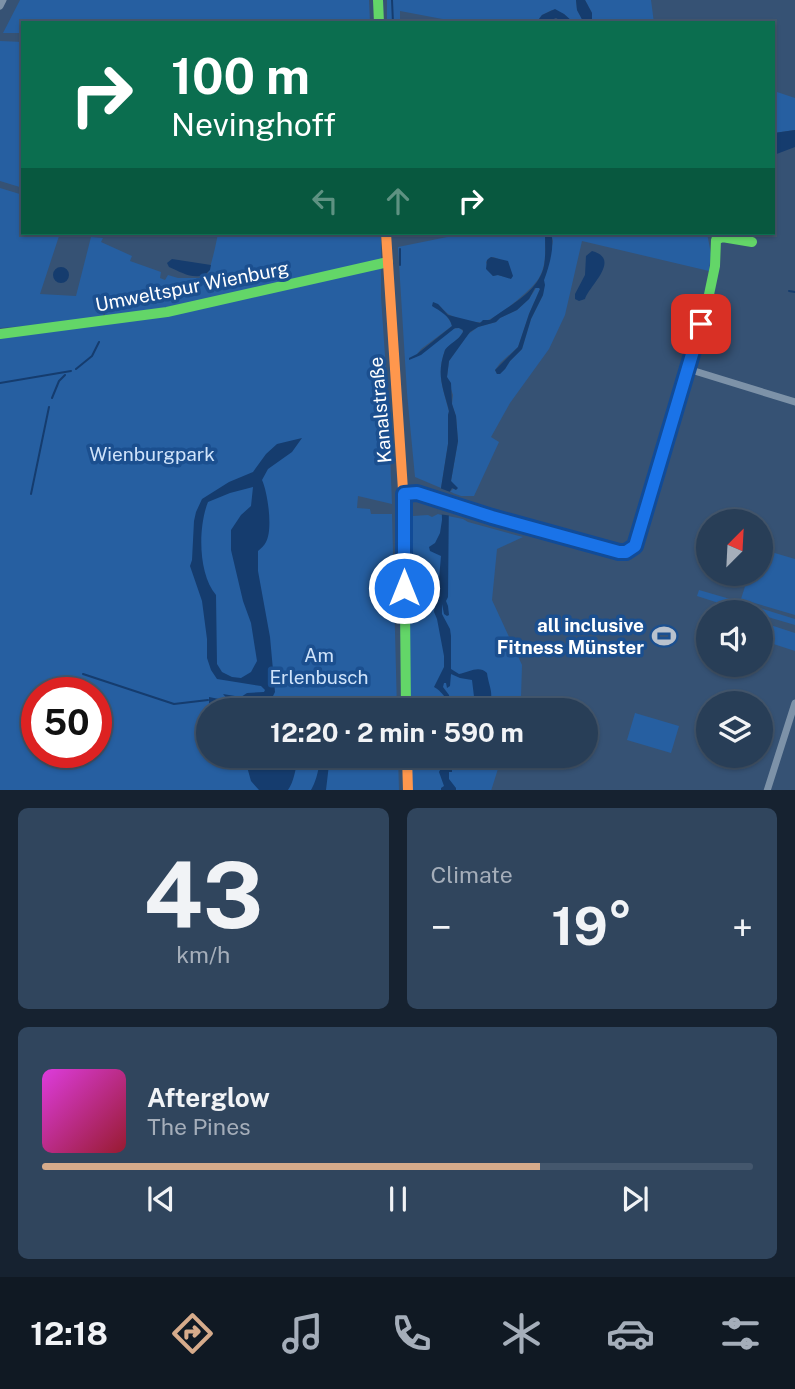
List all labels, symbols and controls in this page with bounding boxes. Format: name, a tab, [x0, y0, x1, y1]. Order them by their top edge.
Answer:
text: 100 m	[171, 47, 310, 105]
icon: right	[56, 49, 147, 140]
text: Nevinghoff	[171, 106, 336, 143]
icon: left	[306, 182, 344, 220]
icon: ahead	[379, 182, 417, 220]
icon: right	[452, 182, 490, 220]
street label: Umweltspur Wienburg	[93, 256, 291, 316]
pin	[671, 294, 731, 354]
icon: arrive	[682, 305, 720, 343]
street label: Kanalstraße	[364, 356, 396, 464]
park label: Wienburgpark	[89, 443, 215, 465]
north arrow	[696, 509, 774, 586]
map controls	[696, 509, 773, 768]
position arrow	[367, 551, 441, 625]
button: sound	[696, 600, 773, 677]
place label: all inclusive Fitness Münster	[497, 614, 644, 658]
sports icon: all inclusive Fitness Münster	[650, 622, 678, 650]
park label: Am Erlenbusch	[269, 644, 369, 688]
speed limit sign: 50	[21, 677, 112, 768]
button: layers	[696, 691, 773, 768]
text: 12:20 · 2 min · 590 m	[270, 717, 524, 748]
text: 43	[143, 842, 263, 948]
text: Climate	[431, 861, 513, 888]
text: 19°	[551, 896, 632, 957]
text: −	[431, 905, 452, 950]
text: +	[732, 905, 753, 950]
text: km/h	[176, 941, 230, 968]
text: Afterglow	[147, 1082, 270, 1113]
text: The Pines	[147, 1113, 251, 1140]
icon: previous	[142, 1180, 180, 1218]
icon: pause	[379, 1180, 417, 1218]
icon: next	[616, 1180, 654, 1218]
icon: directions	[168, 1309, 217, 1358]
icon: music	[278, 1309, 327, 1358]
icon: phone	[387, 1309, 436, 1358]
icon: climate	[497, 1309, 546, 1358]
icon: car	[606, 1309, 655, 1358]
icon: filters	[716, 1309, 765, 1358]
text: 12:18	[30, 1315, 108, 1352]

